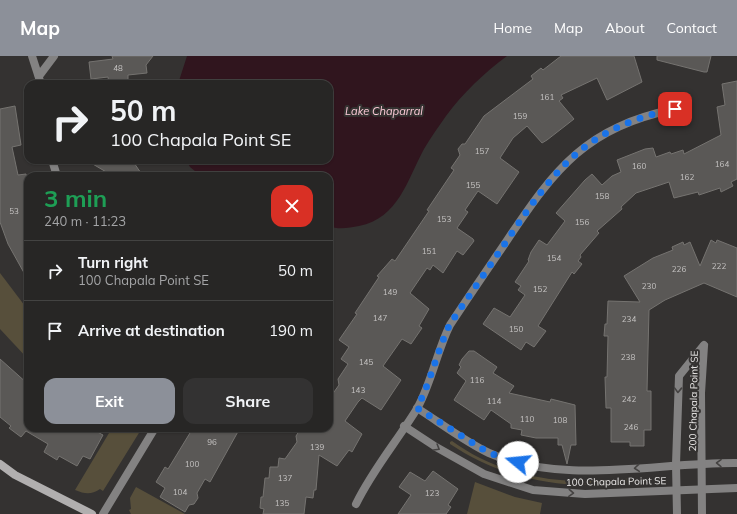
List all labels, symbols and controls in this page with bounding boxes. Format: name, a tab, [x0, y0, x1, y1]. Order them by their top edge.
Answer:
text: Map	[20, 16, 60, 40]
text: Home	[493, 19, 532, 37]
text: Map	[554, 19, 583, 37]
text: About	[605, 19, 645, 37]
text: Contact	[667, 19, 717, 37]
house number: 48	[113, 63, 123, 73]
house number: 161	[540, 92, 554, 102]
pin	[658, 92, 692, 126]
text: 50 m	[110, 93, 176, 128]
icon: right	[44, 96, 96, 148]
icon: arrive	[664, 98, 686, 120]
water label: Lake Chaparral	[345, 104, 423, 118]
house number: 159	[513, 111, 527, 121]
text: 100 Chapala Point SE	[110, 128, 291, 151]
house number: 157	[475, 146, 489, 156]
house number: 164	[715, 159, 729, 169]
house number: 160	[632, 161, 646, 171]
house number: 162	[680, 172, 694, 182]
house number: 155	[466, 180, 480, 190]
text: 3 min	[44, 183, 107, 213]
button: close	[271, 185, 313, 227]
house number: 158	[595, 191, 609, 201]
house number: 53	[9, 206, 19, 216]
text: 240 m · 11:23	[44, 213, 126, 229]
house number: 153	[437, 214, 451, 224]
house number: 156	[575, 217, 589, 227]
house number: 151	[422, 246, 436, 256]
text: Turn right	[78, 253, 148, 272]
house number: 154	[547, 253, 561, 263]
icon: right	[44, 260, 66, 282]
text: 50 m	[278, 261, 313, 280]
house number: 222	[712, 261, 726, 271]
house number: 226	[672, 264, 686, 274]
text: 100 Chapala Point SE	[78, 272, 209, 288]
house number: 230	[642, 281, 656, 291]
house number: 152	[533, 284, 547, 294]
house number: 149	[383, 287, 397, 297]
house number: 147	[373, 313, 387, 323]
house number: 234	[622, 314, 636, 324]
icon: arrive	[44, 320, 66, 342]
text: Arrive at destination	[78, 321, 225, 340]
text: 190 m	[269, 321, 313, 340]
house number: 150	[509, 324, 523, 334]
street label: 200 Chapala Point SE	[686, 350, 701, 451]
house number: 238	[621, 352, 635, 362]
house number: 145	[359, 357, 373, 367]
house number: 116	[470, 375, 484, 385]
button: Exit	[44, 378, 175, 424]
button: Share	[183, 378, 313, 424]
house number: 143	[351, 385, 365, 395]
one-way arrow	[674, 387, 683, 393]
house number: 242	[622, 394, 636, 404]
house number: 114	[487, 396, 501, 406]
house number: 110	[520, 414, 534, 424]
house number: 108	[553, 415, 567, 425]
house number: 246	[624, 422, 638, 432]
house number: 96	[207, 437, 217, 447]
position arrow	[497, 441, 539, 483]
house number: 139	[310, 442, 324, 452]
one-way arrow	[433, 443, 440, 450]
house number: 100	[185, 459, 199, 469]
one-way arrow	[716, 459, 722, 467]
one-way arrow	[634, 463, 640, 472]
house number: 137	[278, 473, 292, 483]
street label: 100 Chapala Point SE	[566, 474, 667, 489]
house number: 104	[173, 487, 187, 497]
house number: 123	[425, 488, 439, 498]
one-way arrow	[568, 488, 574, 497]
house number: 135	[275, 498, 289, 508]

